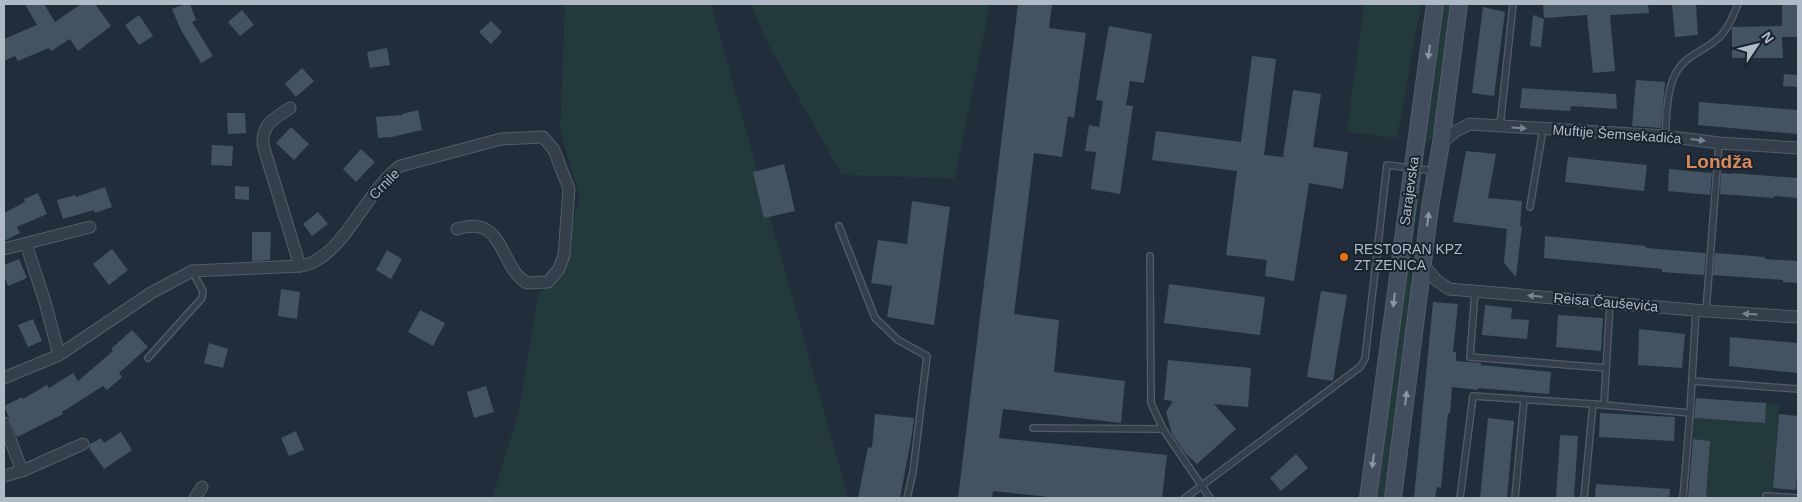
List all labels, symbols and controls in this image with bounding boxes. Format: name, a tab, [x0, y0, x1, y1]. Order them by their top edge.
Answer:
north arrow	[1732, 20, 1782, 70]
text: N	[1758, 29, 1777, 46]
one-way arrow	[1424, 44, 1432, 60]
street label: Muftije Šemsekadića	[1552, 122, 1682, 147]
one-way arrow	[1511, 124, 1527, 132]
one-way arrow	[1690, 136, 1706, 144]
district label: Londža	[1686, 151, 1753, 172]
street label: Sarajevska	[1396, 155, 1422, 226]
street label: Crnile	[366, 165, 403, 203]
one-way arrow	[1424, 211, 1432, 227]
place label: RESTORAN KPZ ZT ZENICA	[1354, 241, 1463, 273]
marker: RESTORAN KPZ ZT ZENICA	[1338, 251, 1350, 263]
street label: Reisa Čauševića	[1553, 289, 1659, 315]
one-way arrow	[1390, 292, 1398, 308]
one-way arrow	[1527, 292, 1543, 300]
one-way arrow	[1741, 309, 1757, 317]
one-way arrow	[1402, 389, 1410, 405]
one-way arrow	[1369, 453, 1377, 469]

